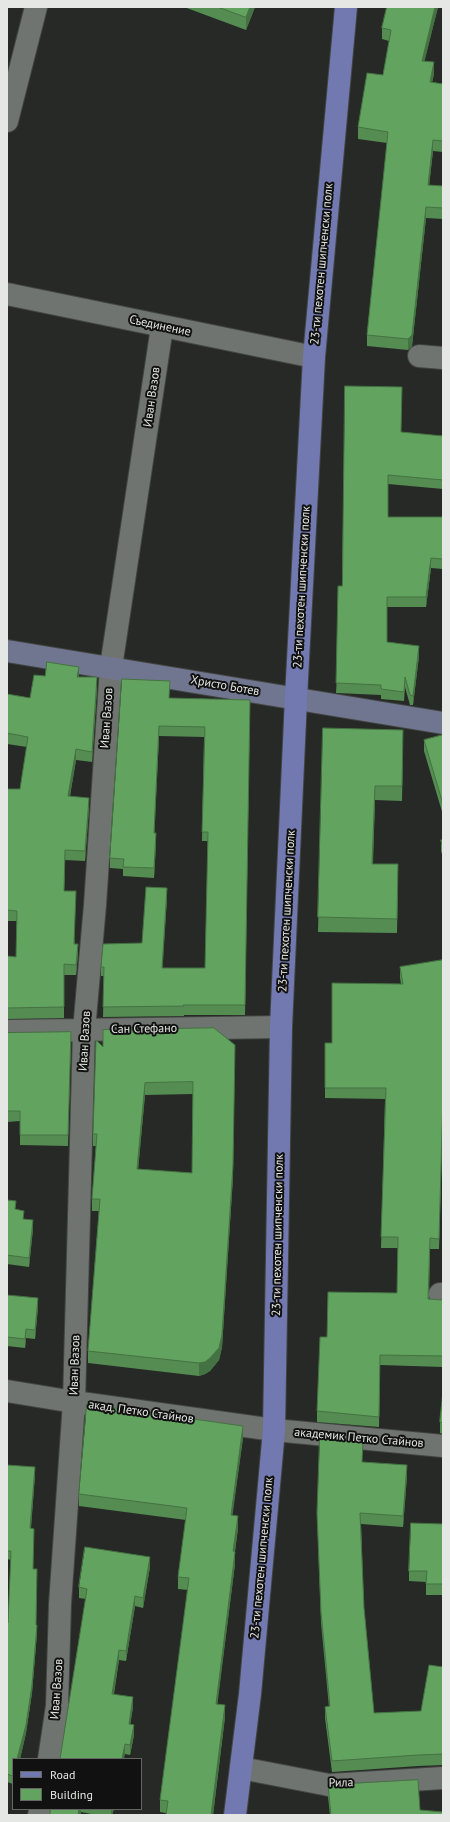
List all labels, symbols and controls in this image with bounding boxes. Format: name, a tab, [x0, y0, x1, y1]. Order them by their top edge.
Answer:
street label: 23-ти пехотен шипченски полк	[308, 183, 336, 345]
street label: Съединение	[128, 312, 192, 340]
street label: Иван Вазов	[141, 366, 163, 428]
street label: 23-ти пехотен шипченски полк	[291, 506, 313, 668]
street label: Христо Ботев	[190, 673, 260, 699]
street label: Иван Вазов	[98, 687, 116, 749]
street label: 23-ти пехотен шипченски полк	[276, 830, 298, 992]
street label: Иван Вазов	[76, 1010, 94, 1072]
street label: Сан Стефано	[111, 1021, 177, 1037]
street label: 23-ти пехотен шипченски полк	[269, 1154, 287, 1316]
street label: Иван Вазов	[67, 1335, 83, 1395]
street label: акад. Петко Стайнов	[87, 1397, 195, 1427]
street label: академик Петко Стайнов	[294, 1425, 424, 1451]
street label: 23-ти пехотен шипченски полк	[248, 1477, 276, 1639]
street label: Иван Вазов	[48, 1658, 66, 1720]
legend	[12, 1758, 142, 1810]
text: Road	[50, 1767, 75, 1782]
street label: Рила	[328, 1776, 354, 1790]
text: Building	[50, 1787, 93, 1802]

